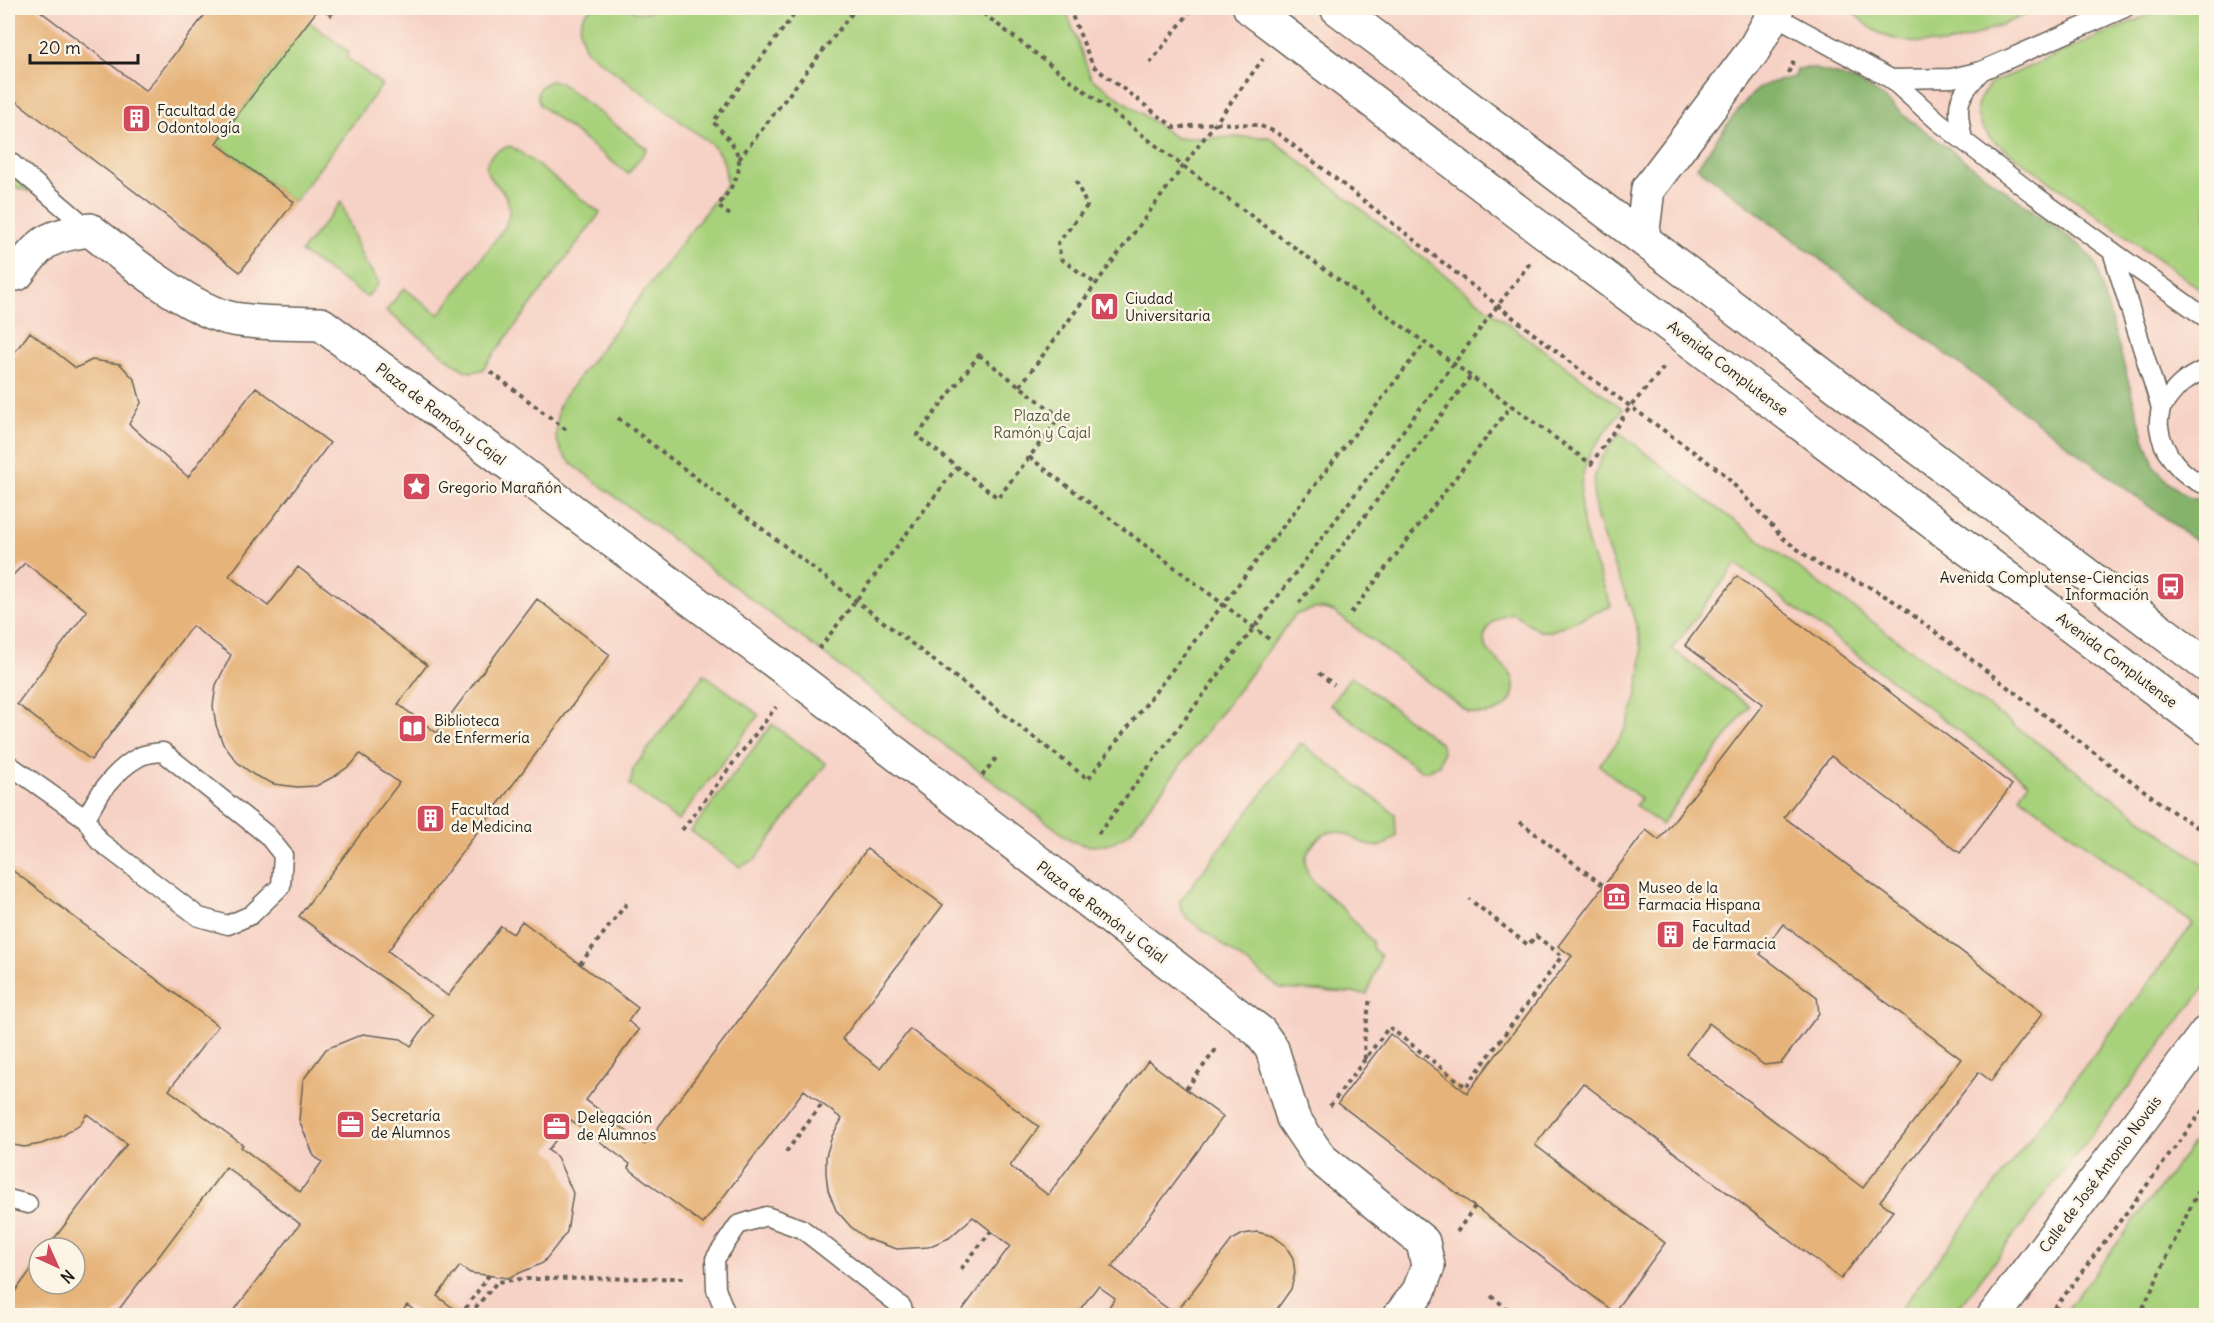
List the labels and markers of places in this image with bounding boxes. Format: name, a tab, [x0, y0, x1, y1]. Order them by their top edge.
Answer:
place label: Facultad de Odontología	[157, 101, 240, 137]
building icon: Facultad de Odontología	[120, 103, 152, 135]
place label: Ciudad Universitaria	[1125, 289, 1211, 325]
metro station icon: Ciudad Universitaria	[1088, 291, 1120, 323]
place icon: Gregorio Marañón	[401, 471, 433, 503]
place label: Gregorio Marañón	[438, 478, 562, 497]
place label: Avenida Complutense-Ciencias Información	[1940, 568, 2149, 604]
bus stop icon: Avenida Complutense-Ciencias Información	[2154, 570, 2186, 602]
place label: Biblioteca de Enfermería	[434, 711, 530, 747]
library icon: Biblioteca de Enfermería	[397, 713, 429, 745]
place label: Facultad de Medicina	[451, 800, 532, 836]
building icon: Facultad de Medicina	[414, 802, 446, 834]
place label: Museo de la Farmacia Hispana	[1638, 878, 1761, 914]
museum icon: Museo de la Farmacia Hispana	[1601, 880, 1633, 912]
place label: Facultad de Farmacia	[1692, 917, 1777, 953]
building icon: Facultad de Farmacia	[1655, 919, 1687, 951]
place label: Secretaría de Alumnos	[371, 1106, 450, 1142]
office icon: Secretaría de Alumnos	[334, 1108, 366, 1140]
place label: Delegación de Alumnos	[577, 1108, 656, 1144]
office icon: Delegación de Alumnos	[540, 1110, 572, 1142]

